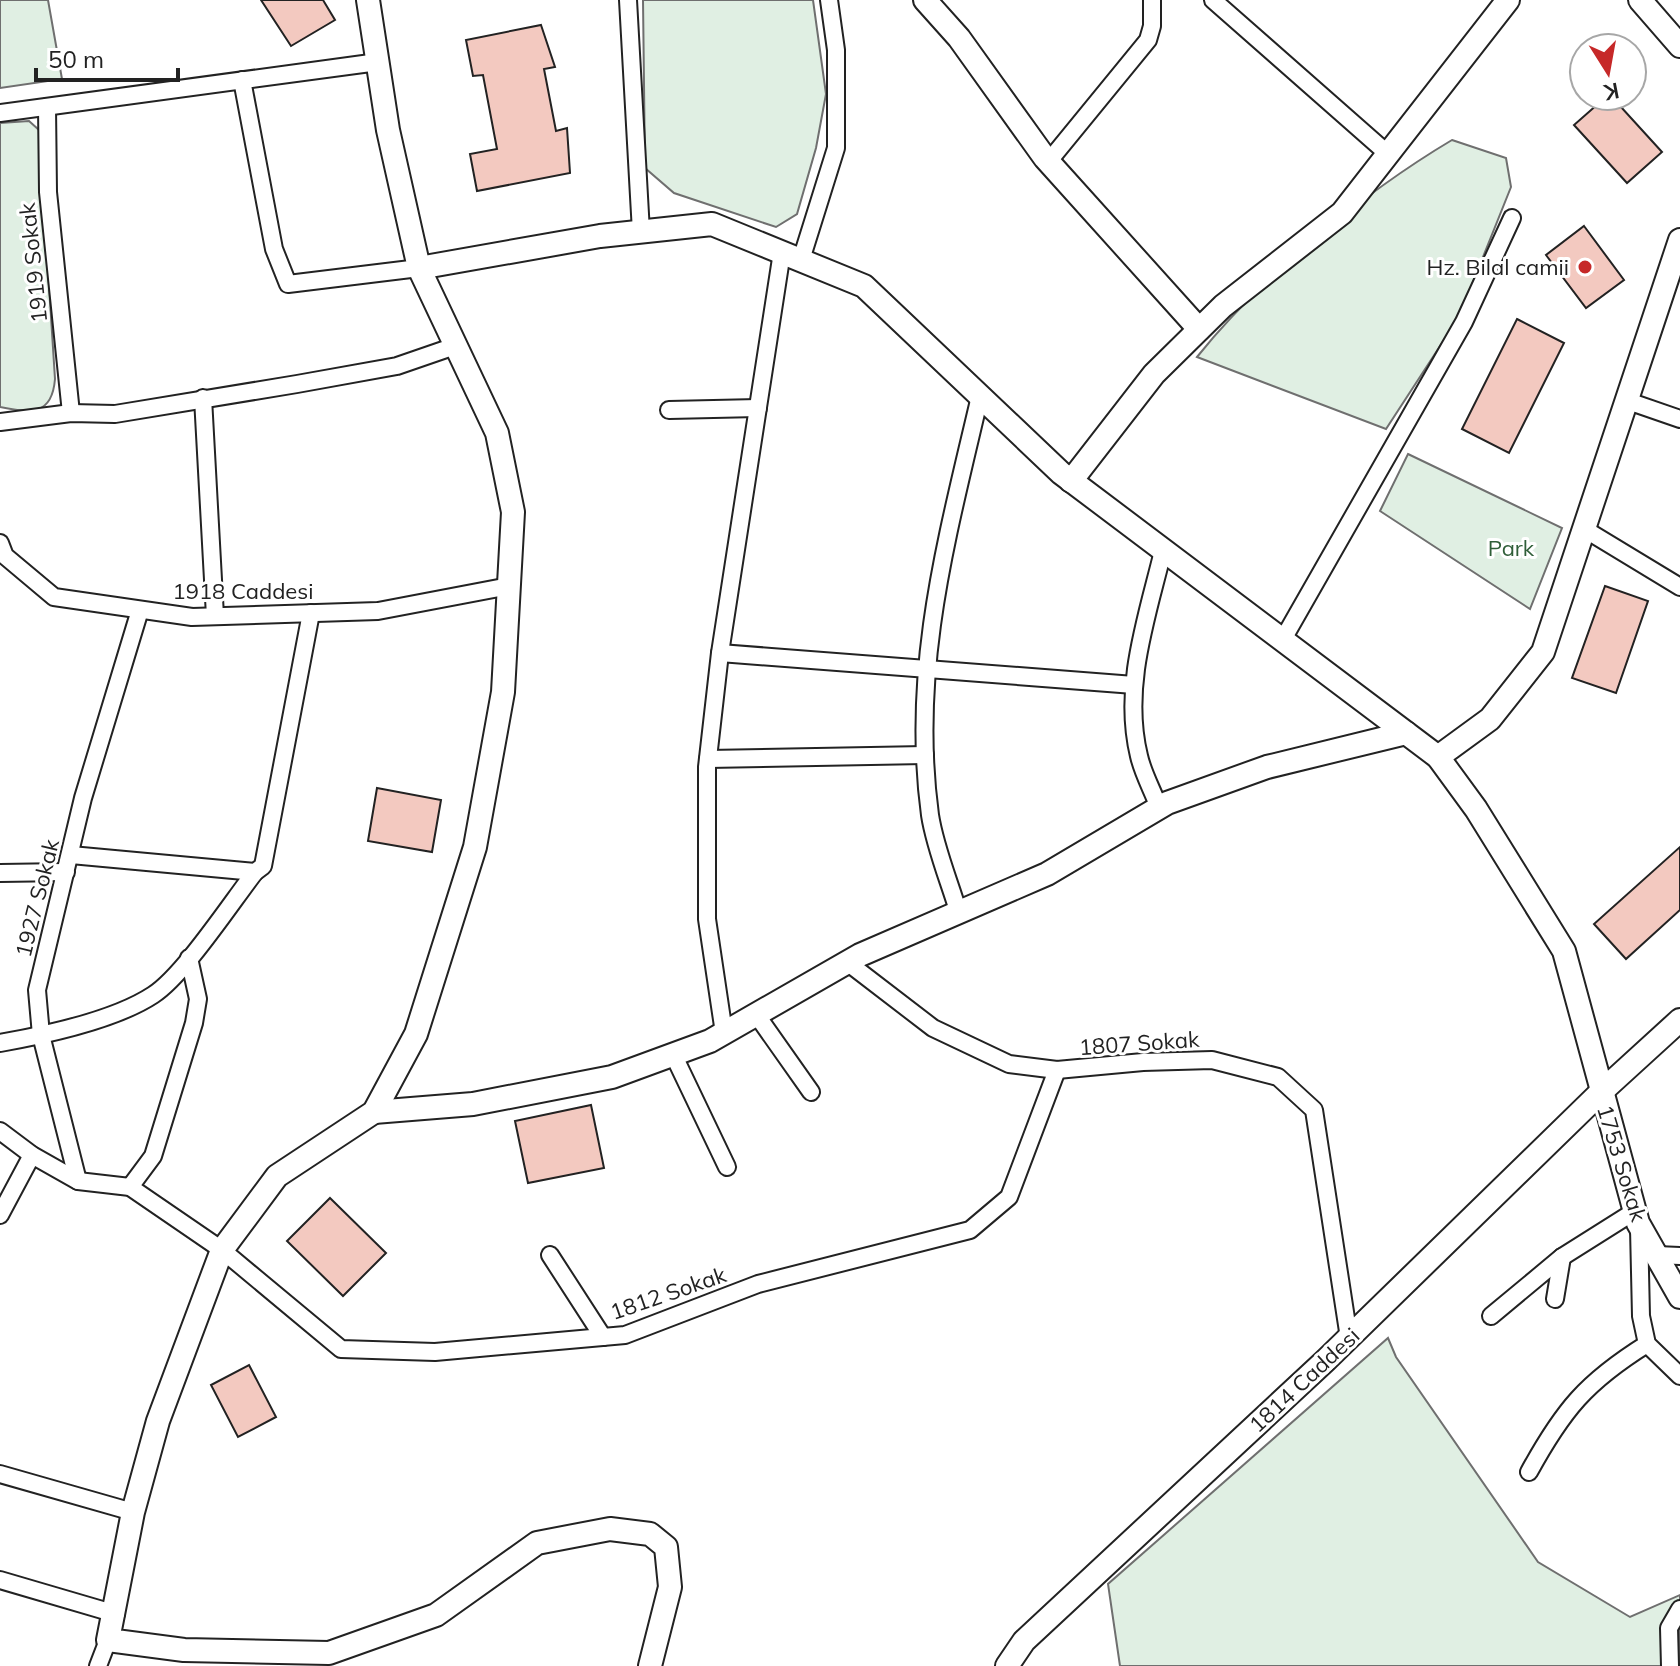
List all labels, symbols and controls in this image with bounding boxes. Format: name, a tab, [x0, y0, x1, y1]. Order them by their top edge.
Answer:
scale bar	[36, 32, 178, 82]
north arrow	[1568, 32, 1648, 112]
text: 50 m	[48, 44, 104, 74]
text: K	[1601, 76, 1622, 107]
street label: 1919 Sokak	[13, 201, 53, 324]
place label: Hz. Bilal camii	[1427, 253, 1569, 281]
marker: Hz. Bilal camii	[1576, 258, 1594, 276]
park label: Park	[1488, 534, 1535, 562]
street label: 1918 Caddesi	[173, 577, 313, 605]
street label: 1927 Sokak	[9, 835, 65, 960]
street label: 1807 Sokak	[1078, 1025, 1201, 1061]
street label: 1753 Sokak	[1591, 1101, 1653, 1225]
street label: 1812 Sokak	[606, 1260, 730, 1326]
street label: 1814 Caddesi	[1243, 1322, 1365, 1438]

